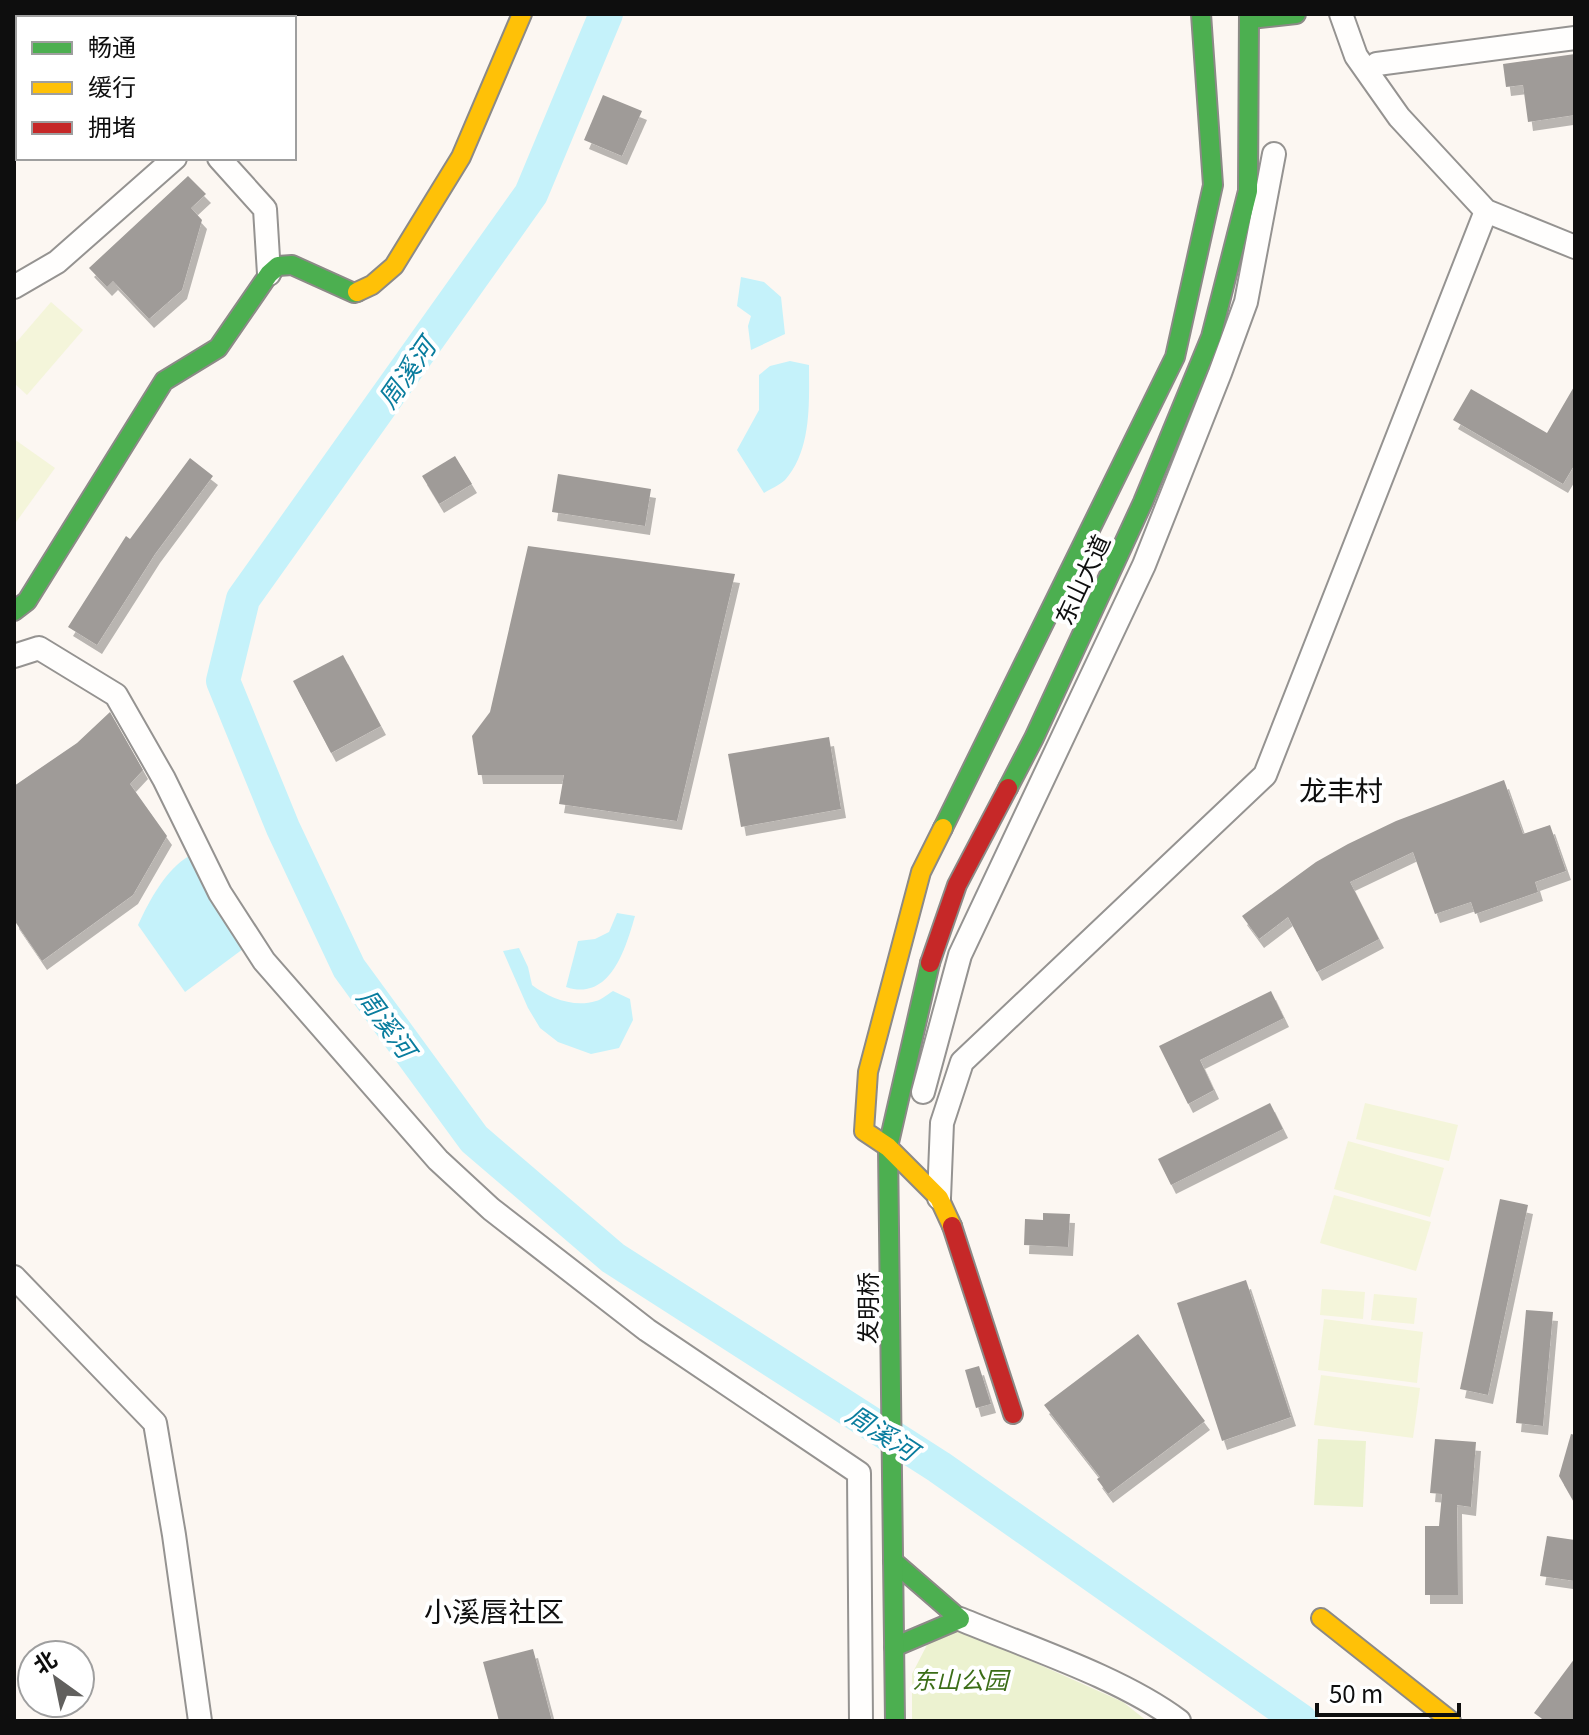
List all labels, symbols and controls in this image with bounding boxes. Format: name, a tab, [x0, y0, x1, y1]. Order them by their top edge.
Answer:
legend	[16, 16, 296, 160]
text: 畅通	[88, 28, 136, 63]
text: 缓行	[88, 68, 136, 103]
text: 拥堵	[88, 108, 136, 143]
water label: 周溪河	[367, 325, 445, 415]
street label: 东山大道	[1045, 528, 1117, 630]
district label: 龙丰村	[1299, 769, 1383, 809]
water label: 周溪河	[350, 980, 429, 1068]
street label: 发明桥	[849, 1272, 884, 1344]
water label: 周溪河	[840, 1394, 930, 1470]
district label: 小溪唇社区	[424, 1590, 564, 1630]
north arrow	[16, 1639, 96, 1719]
text: 北	[26, 1641, 62, 1680]
park label: 东山公园	[912, 1661, 1011, 1696]
scale bar	[1317, 1667, 1459, 1717]
text: 50 m	[1329, 1675, 1383, 1710]

